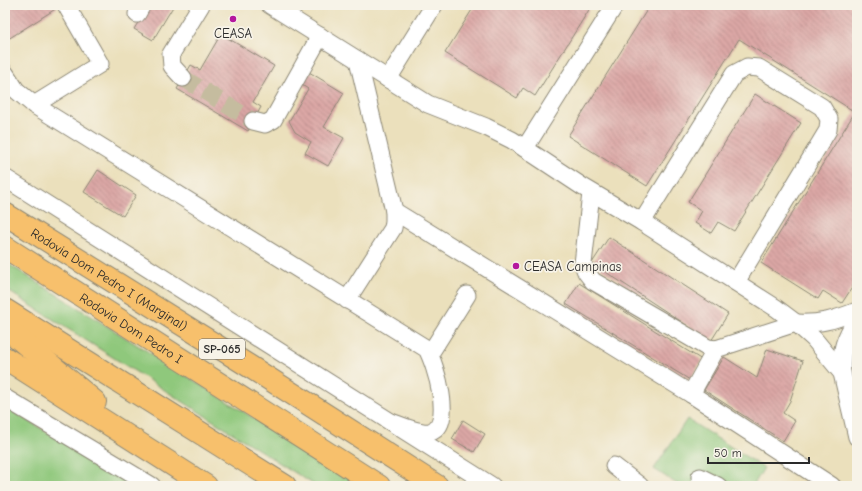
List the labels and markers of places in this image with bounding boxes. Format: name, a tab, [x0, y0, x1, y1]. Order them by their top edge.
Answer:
marker: CEASA	[228, 14, 238, 24]
place label: CEASA	[214, 26, 252, 41]
place label: CEASA Campinas	[524, 259, 621, 274]
marker: CEASA Campinas	[511, 261, 521, 271]

